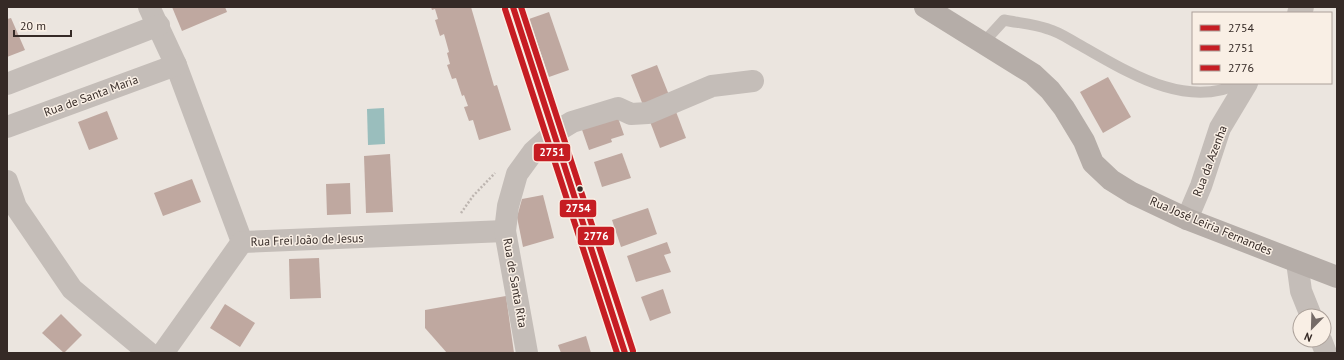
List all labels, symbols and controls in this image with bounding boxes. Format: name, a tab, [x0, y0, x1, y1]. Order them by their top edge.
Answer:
scale bar	[14, 12, 71, 38]
legend	[1192, 12, 1332, 84]
text: 20 m	[20, 18, 46, 33]
text: 2754	[1228, 20, 1255, 35]
text: 2751	[1228, 40, 1254, 55]
text: 2776	[1228, 60, 1254, 75]
street label: Rua de Santa Maria	[42, 72, 140, 120]
street label: Rua da Azenha	[1189, 123, 1230, 199]
line badge: 2751	[533, 143, 571, 162]
text: 2751	[540, 145, 564, 159]
unlabelled marker	[575, 184, 585, 194]
street label: Rua José Leiria Fernandes	[1148, 193, 1275, 258]
line badge: 2754	[559, 199, 597, 218]
text: 2754	[566, 201, 591, 215]
line badge: 2776	[577, 226, 615, 246]
text: 2776	[584, 229, 608, 243]
street label: Rua Frei João de Jesus	[250, 230, 364, 249]
street label: Rua de Santa Rita	[500, 237, 531, 329]
north arrow	[1292, 308, 1332, 348]
text: N	[1302, 329, 1314, 345]

